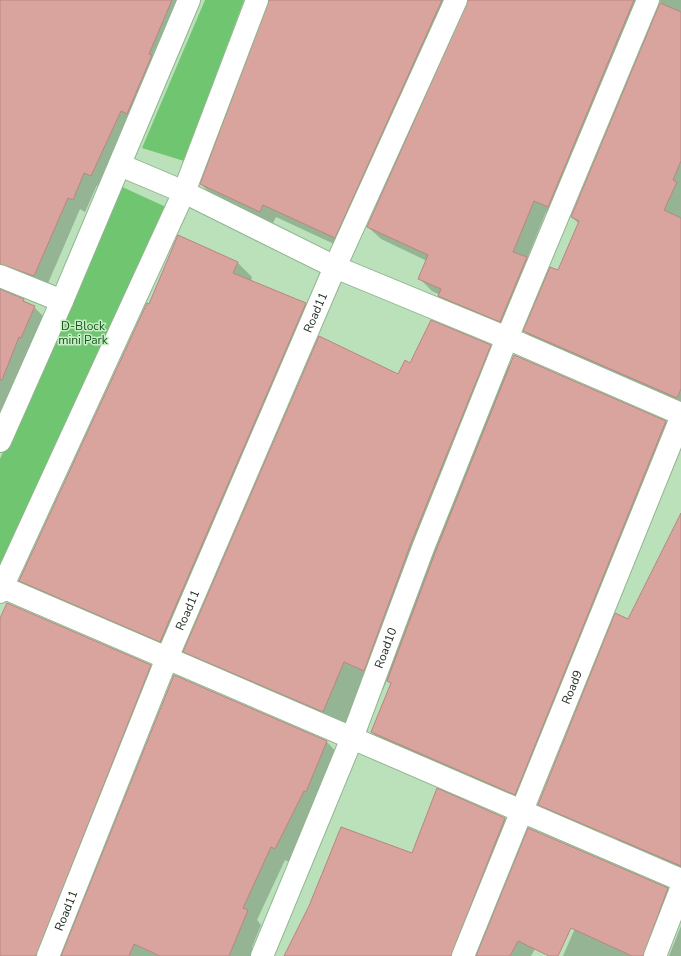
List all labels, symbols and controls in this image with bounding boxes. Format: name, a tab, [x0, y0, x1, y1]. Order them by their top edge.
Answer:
street label: Road11	[300, 290, 331, 335]
park label: D-Block mini Park	[58, 318, 109, 348]
street label: Road11	[172, 587, 203, 633]
street label: Road10	[371, 625, 401, 671]
street label: Road9	[558, 668, 586, 707]
street label: Road11	[51, 888, 81, 933]

